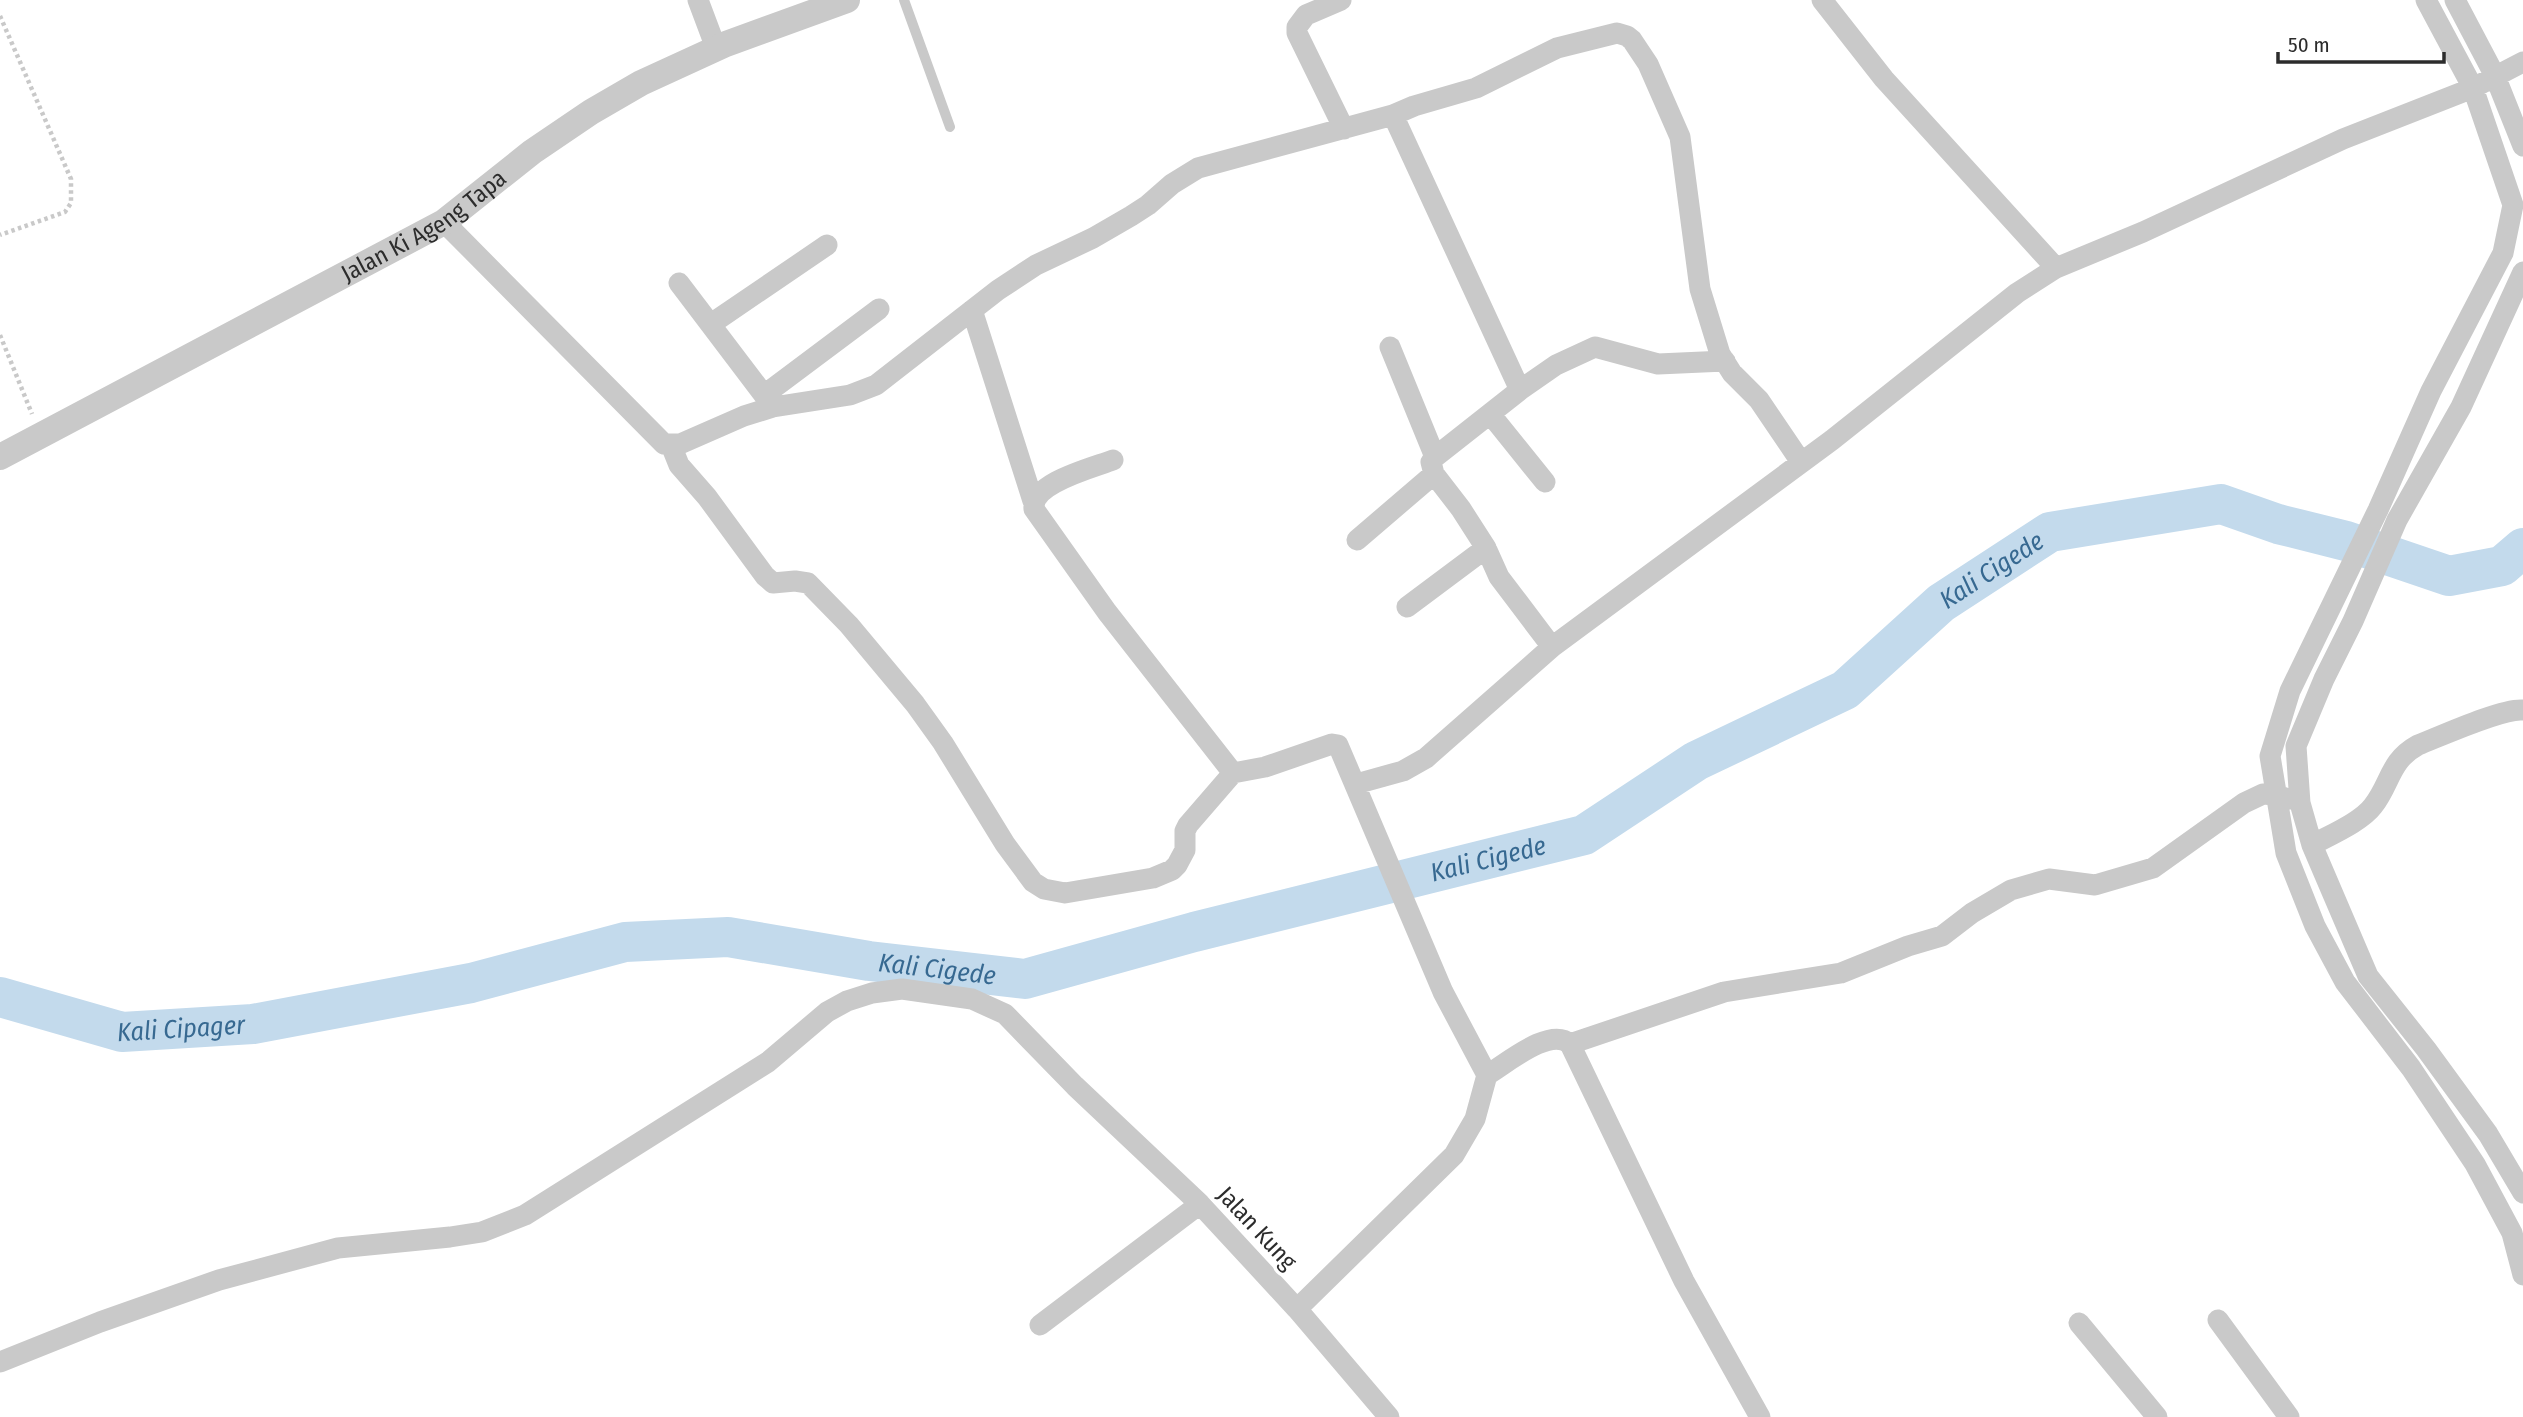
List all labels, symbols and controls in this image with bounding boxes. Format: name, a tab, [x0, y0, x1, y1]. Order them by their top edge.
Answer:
scale bar	[2278, 21, 2444, 65]
text: 50 m	[2288, 32, 2330, 58]
street label: Jalan Ki Ageng Tapa	[336, 164, 512, 288]
water label: Kali Cigede	[1934, 525, 2049, 615]
water label: Kali Cigede	[1427, 830, 1549, 888]
water label: Kali Cigede	[877, 947, 997, 991]
water label: Kali Cipager	[116, 1009, 247, 1048]
street label: Jalan Kung	[1212, 1181, 1303, 1276]

